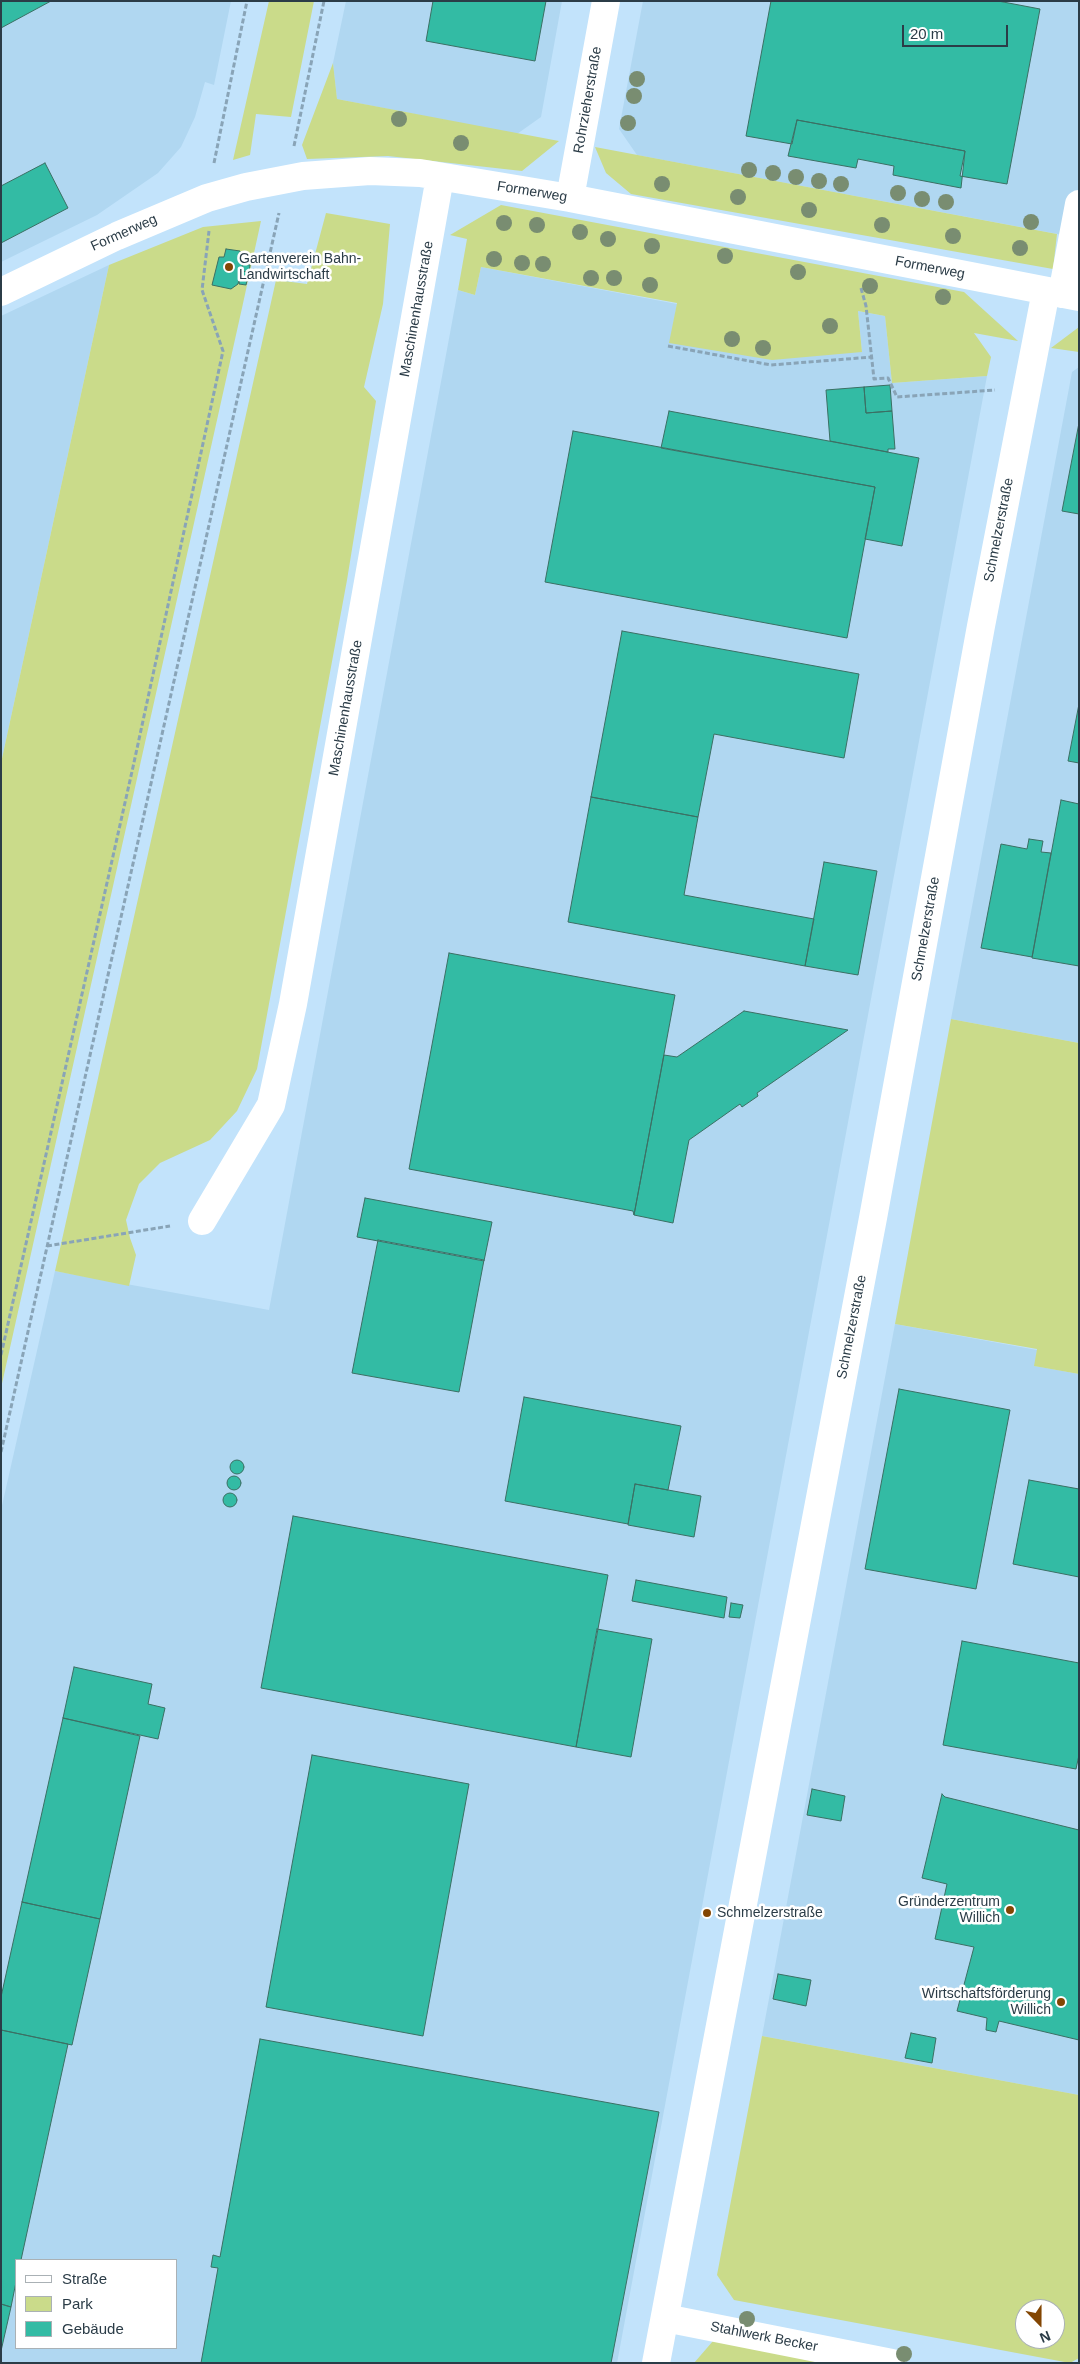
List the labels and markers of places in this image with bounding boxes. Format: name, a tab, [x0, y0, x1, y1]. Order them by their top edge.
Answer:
place label: Gartenverein Bahn- Landwirtschaft	[239, 251, 361, 284]
marker: Gartenverein Bahn- Landwirtschaft	[223, 261, 235, 273]
place label: Gründerzentrum Willich	[898, 1894, 1000, 1926]
marker: Gründerzentrum Willich	[1004, 1904, 1016, 1916]
place label: Schmelzerstraße	[717, 1905, 823, 1921]
marker: Schmelzerstraße	[701, 1907, 713, 1919]
place label: Wirtschaftsförderung Willich	[922, 1986, 1051, 2018]
marker: Wirtschaftsförderung Willich	[1055, 1996, 1067, 2008]

